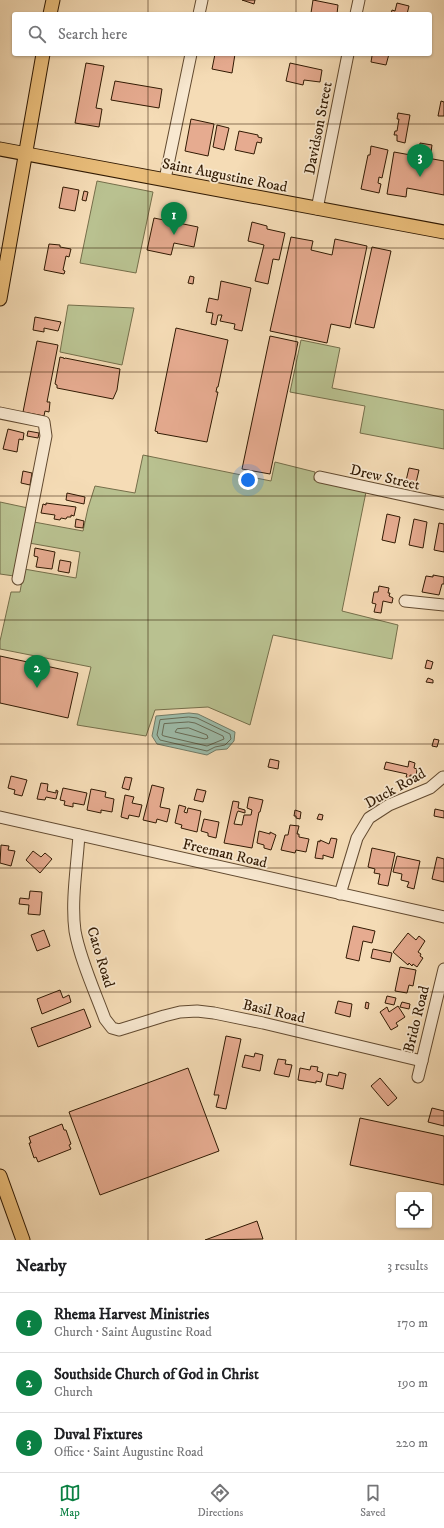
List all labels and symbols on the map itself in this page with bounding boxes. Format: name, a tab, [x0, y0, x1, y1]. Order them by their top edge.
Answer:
street label: Davidson Street	[300, 80, 337, 176]
pin: 3	[407, 144, 433, 177]
street label: Saint Augustine Road	[161, 154, 290, 197]
pin: 1	[161, 202, 187, 235]
street label: Drew Street	[348, 460, 422, 495]
your location	[238, 470, 258, 490]
pin: 2	[24, 655, 50, 688]
street label: Duck Road	[362, 764, 429, 813]
street label: Freeman Road	[181, 835, 270, 873]
street label: Cato Road	[82, 924, 119, 990]
street label: Brido Road	[399, 983, 434, 1054]
street label: Basil Road	[241, 995, 307, 1028]

